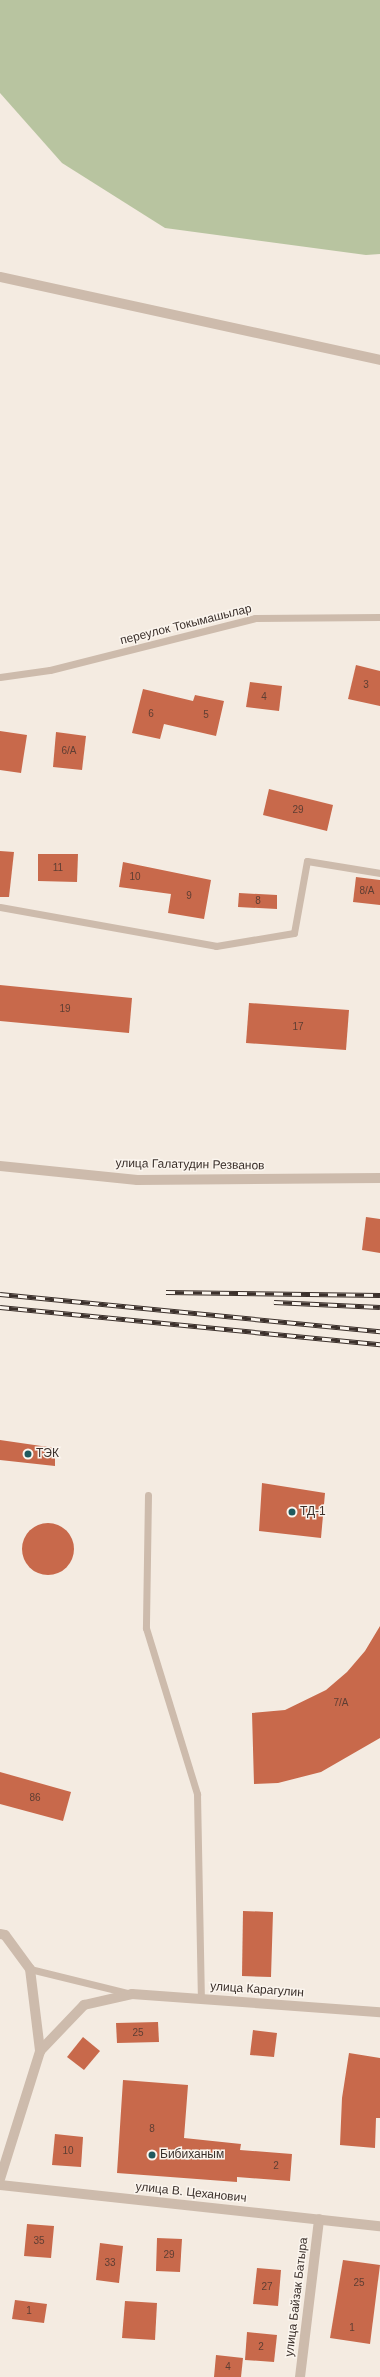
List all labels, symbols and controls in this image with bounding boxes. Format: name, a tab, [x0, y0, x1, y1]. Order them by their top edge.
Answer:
street label: переулок Токымашылар	[119, 602, 253, 648]
house number: 3	[363, 679, 369, 691]
house number: 4	[261, 691, 267, 703]
house number: 6	[148, 708, 154, 720]
house number: 5	[203, 709, 209, 721]
house number: 6/А	[61, 745, 77, 757]
house number: 29	[292, 804, 304, 816]
house number: 11	[53, 862, 63, 874]
house number: 10	[129, 871, 141, 883]
house number: 8/А	[359, 885, 375, 897]
house number: 9	[186, 890, 192, 902]
house number: 8	[255, 895, 261, 907]
house number: 19	[59, 1003, 71, 1015]
house number: 17	[292, 1021, 304, 1033]
street label: улица Галатудин Резванов	[115, 1156, 265, 1174]
place label: ТЭК	[36, 1447, 59, 1461]
marker: ТЭК	[23, 1449, 33, 1459]
place label: ТД-1	[300, 1505, 326, 1519]
marker: ТД-1	[287, 1507, 297, 1517]
house number: 7/А	[333, 1697, 349, 1709]
house number: 86	[29, 1792, 41, 1804]
street label: улица Карагулин	[210, 1980, 304, 2000]
house number: 25	[132, 2027, 144, 2039]
house number: 8	[149, 2123, 155, 2135]
house number: 10	[62, 2145, 74, 2157]
place label: Бибиханым	[160, 2148, 224, 2162]
marker: Бибиханым	[147, 2150, 157, 2160]
house number: 2	[273, 2160, 279, 2172]
street label: улица В. Цеханович	[135, 2180, 247, 2206]
house number: 35	[33, 2235, 45, 2247]
street label: улица Байзак Батыра	[283, 2237, 311, 2357]
house number: 29	[163, 2249, 175, 2261]
house number: 33	[104, 2257, 116, 2269]
house number: 25	[353, 2277, 365, 2289]
house number: 27	[261, 2281, 273, 2293]
house number: 1	[26, 2305, 32, 2317]
house number: 1	[349, 2322, 355, 2334]
house number: 2	[258, 2341, 264, 2353]
house number: 4	[225, 2361, 231, 2373]

